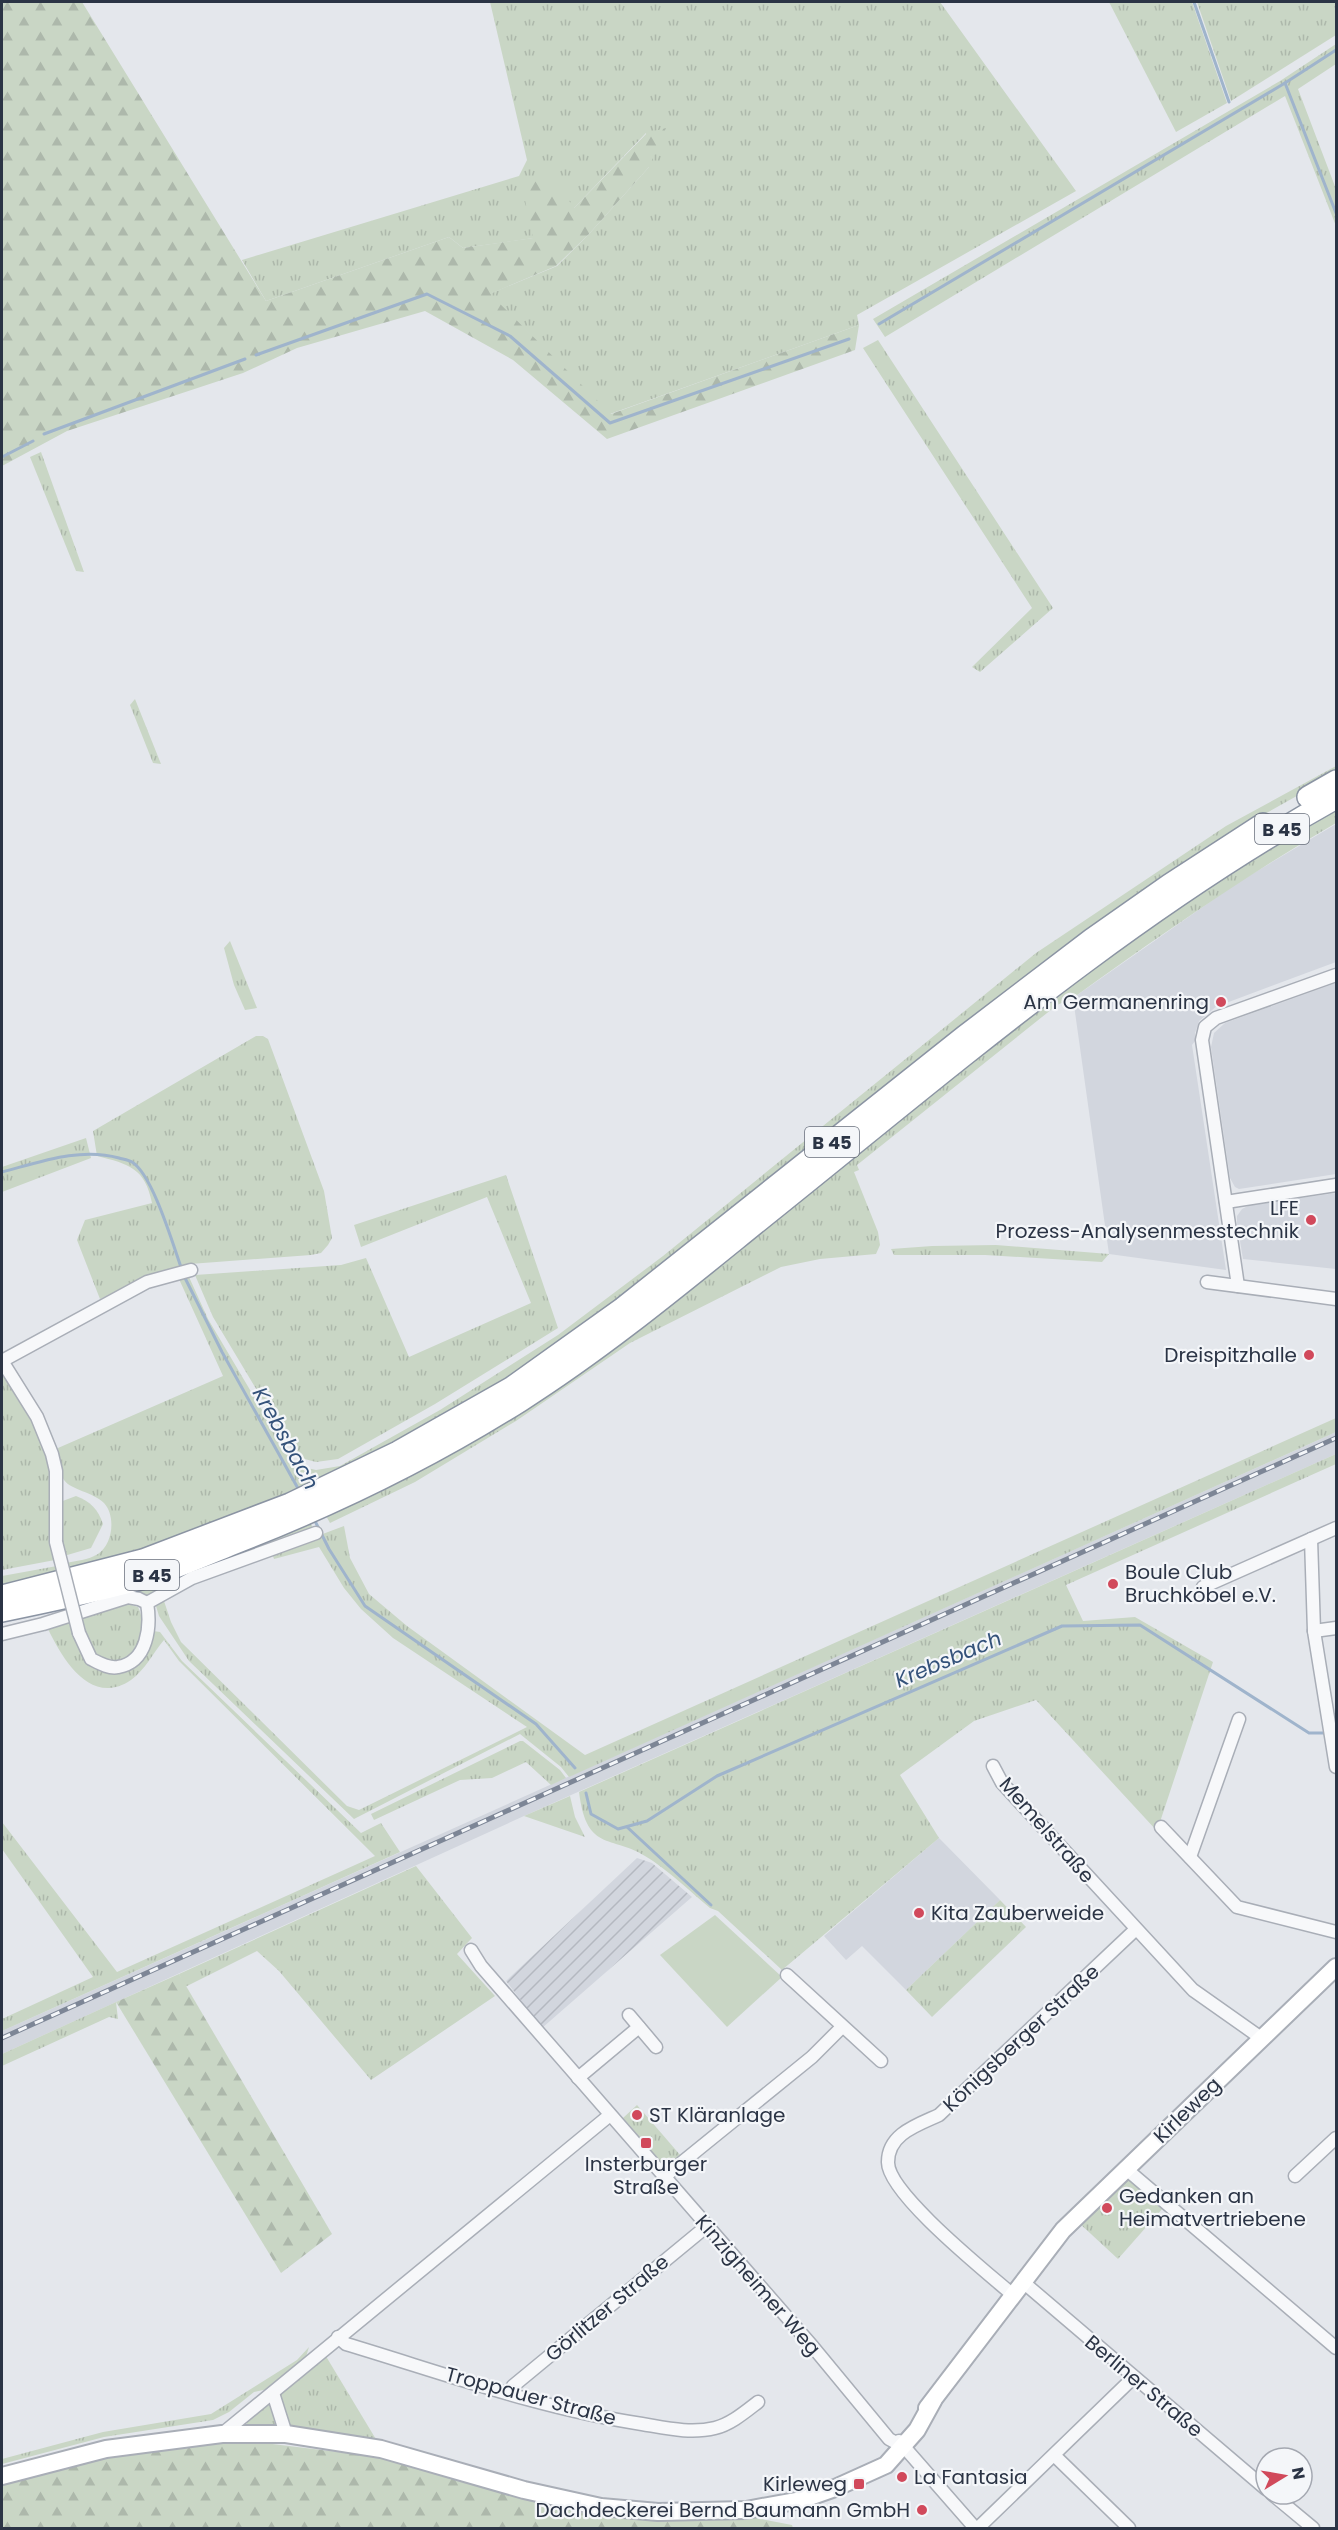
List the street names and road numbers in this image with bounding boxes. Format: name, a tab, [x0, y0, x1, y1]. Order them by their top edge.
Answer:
road number: B 45	[1255, 814, 1309, 844]
road number: B 45	[805, 1127, 859, 1157]
road number: B 45	[125, 1560, 179, 1590]
street label: Memelstraße	[993, 1771, 1101, 1889]
street label: Königsberger Straße	[937, 1958, 1105, 2118]
street label: Kirleweg	[1147, 2071, 1227, 2149]
street label: Kinzigheimer Weg	[689, 2208, 827, 2362]
street label: Görlitzer Straße	[539, 2248, 675, 2368]
street label: Berliner Straße	[1079, 2328, 1209, 2444]
street label: Troppauer Straße	[443, 2360, 619, 2432]

